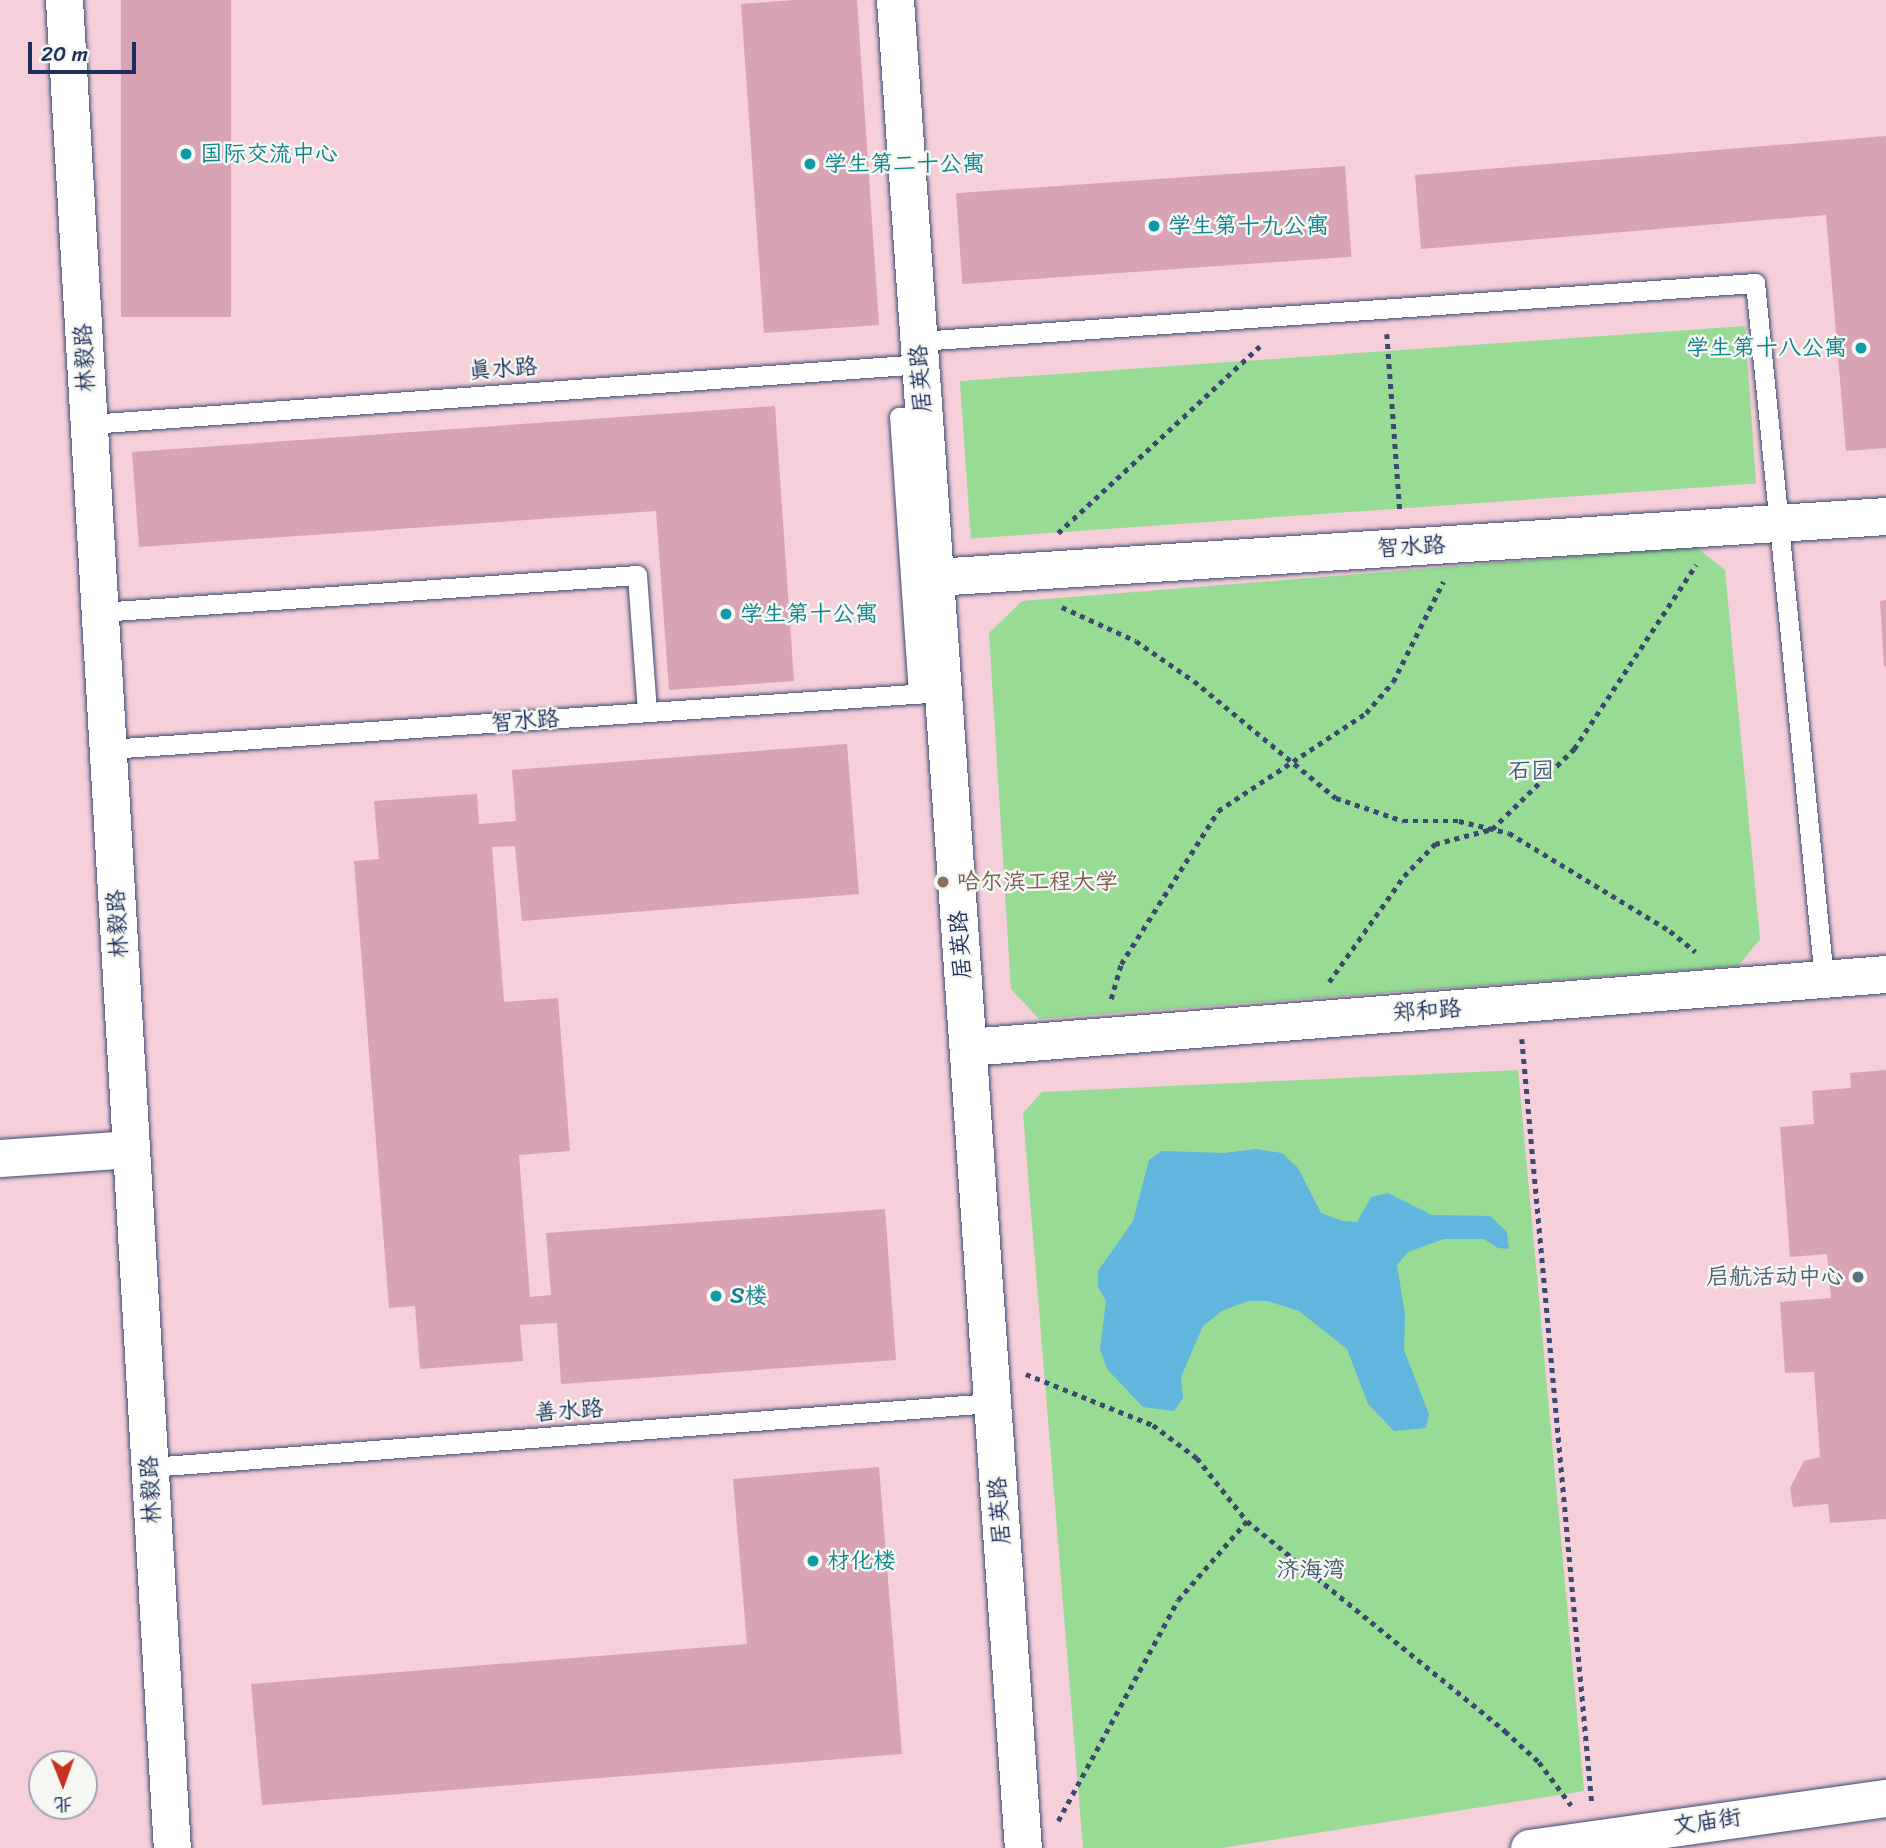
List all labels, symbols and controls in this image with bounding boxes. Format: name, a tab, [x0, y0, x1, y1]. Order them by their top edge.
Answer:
scale bar	[32, 28, 140, 72]
text: 20 m	[41, 35, 88, 73]
place label: 国际交流中心	[200, 140, 338, 168]
marker: 国际交流中心	[178, 146, 194, 162]
place label: 学生第二十公寓	[824, 150, 985, 178]
marker: 学生第二十公寓	[802, 156, 818, 172]
place label: 学生第十九公寓	[1168, 212, 1329, 240]
marker: 学生第十九公寓	[1146, 218, 1162, 234]
street label: 林毅路	[69, 323, 101, 393]
place label: 学生第十八公寓	[1686, 334, 1847, 362]
marker: 学生第十八公寓	[1853, 340, 1869, 356]
street label: 居英路	[905, 344, 937, 414]
street label: 真水路	[468, 353, 538, 385]
street label: 智水路	[1376, 531, 1446, 563]
place label: 学生第十公寓	[740, 600, 878, 628]
marker: 学生第十公寓	[718, 606, 734, 622]
street label: 智水路	[490, 705, 560, 737]
park label: 石园	[1508, 757, 1554, 785]
place label: 哈尔滨工程大学	[957, 868, 1118, 896]
marker: 哈尔滨工程大学	[935, 874, 951, 890]
street label: 林毅路	[102, 889, 134, 959]
street label: 居英路	[945, 910, 977, 980]
street label: 郑和路	[1392, 995, 1462, 1027]
place label: 启航活动中心	[1706, 1263, 1844, 1291]
marker: 启航活动中心	[1850, 1269, 1866, 1285]
place label: S楼	[730, 1282, 767, 1310]
marker: S楼	[708, 1288, 724, 1304]
street label: 善水路	[534, 1395, 604, 1427]
street label: 林毅路	[135, 1455, 167, 1525]
street label: 居英路	[984, 1476, 1016, 1546]
place label: 材化楼	[827, 1547, 896, 1575]
marker: 材化楼	[805, 1553, 821, 1569]
park label: 济海湾	[1277, 1556, 1345, 1584]
north arrow	[28, 1750, 98, 1820]
text: 北	[54, 1788, 73, 1821]
street label: 文庙街	[1671, 1804, 1743, 1840]

